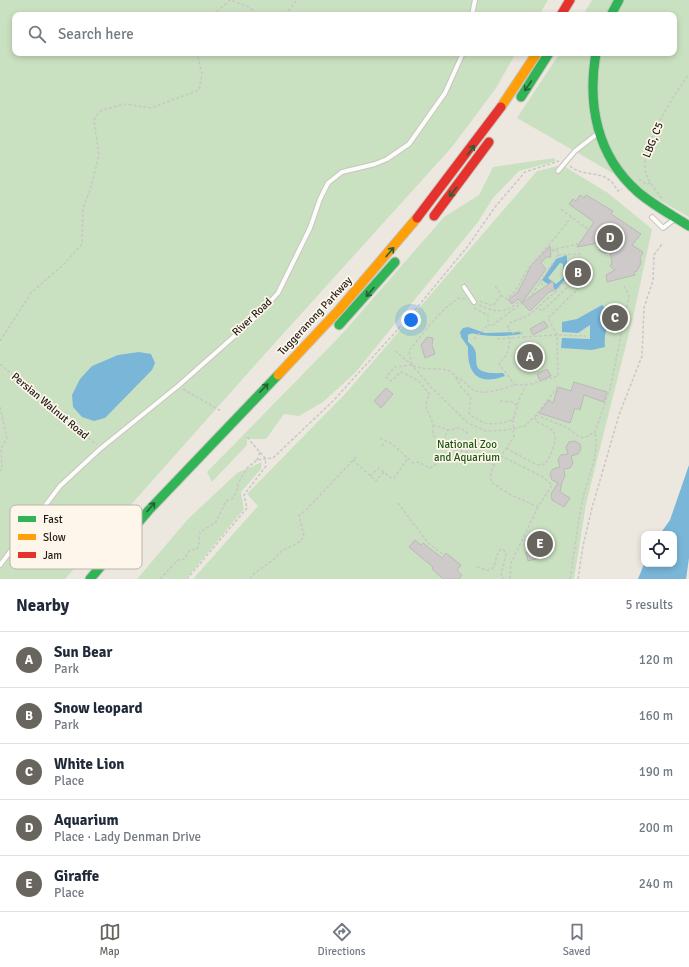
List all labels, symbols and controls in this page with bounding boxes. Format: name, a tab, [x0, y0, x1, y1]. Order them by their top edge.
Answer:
search box	[12, 12, 677, 56]
icon: search	[26, 23, 48, 45]
text: Search here	[58, 25, 134, 43]
one-way arrow	[524, 80, 532, 91]
street label: LBG, C5	[640, 120, 666, 160]
one-way arrow	[467, 144, 475, 155]
one-way arrow	[449, 186, 457, 197]
pin: D	[597, 223, 623, 253]
one-way arrow	[386, 246, 395, 257]
pin: B	[565, 258, 591, 288]
street label: Tuggeranong Parkway	[275, 273, 355, 358]
one-way arrow	[365, 286, 374, 297]
street label: River Road	[229, 295, 275, 339]
pin: C	[602, 303, 628, 333]
your location	[401, 310, 421, 330]
pin: A	[517, 342, 543, 372]
street label: Persian Walnut Road	[9, 370, 91, 442]
one-way arrow	[259, 383, 269, 393]
park label: National Zoo and Aquarium	[434, 438, 500, 464]
one-way arrow	[147, 502, 156, 512]
legend	[10, 505, 142, 569]
text: Fast	[43, 513, 63, 526]
pin: E	[527, 529, 553, 559]
text: Slow	[43, 531, 66, 544]
map controls	[641, 531, 677, 567]
button: locate	[641, 531, 677, 567]
text: Jam	[43, 549, 62, 562]
text: Nearby	[16, 595, 69, 616]
text: 5 results	[625, 597, 673, 613]
text: Sun Bear	[54, 643, 112, 661]
text: A	[25, 652, 33, 668]
text: 120 m	[639, 652, 673, 668]
text: Park	[54, 661, 79, 677]
text: Snow leopard	[54, 699, 142, 717]
text: B	[25, 708, 33, 724]
text: 160 m	[639, 708, 673, 724]
text: Park	[54, 717, 79, 733]
text: White Lion	[54, 755, 124, 773]
text: C	[25, 764, 33, 780]
text: 190 m	[639, 764, 673, 780]
text: Place	[54, 773, 84, 789]
text: Aquarium	[54, 811, 119, 829]
text: D	[25, 820, 33, 836]
text: 200 m	[639, 820, 673, 836]
text: Place · Lady Denman Drive	[54, 829, 201, 845]
text: Giraffe	[54, 867, 99, 885]
text: E	[25, 876, 33, 892]
text: 240 m	[639, 876, 673, 892]
text: Place	[54, 885, 84, 901]
tab: Map	[99, 921, 121, 958]
tab: Directions	[318, 921, 366, 958]
tab: Saved	[563, 921, 590, 958]

